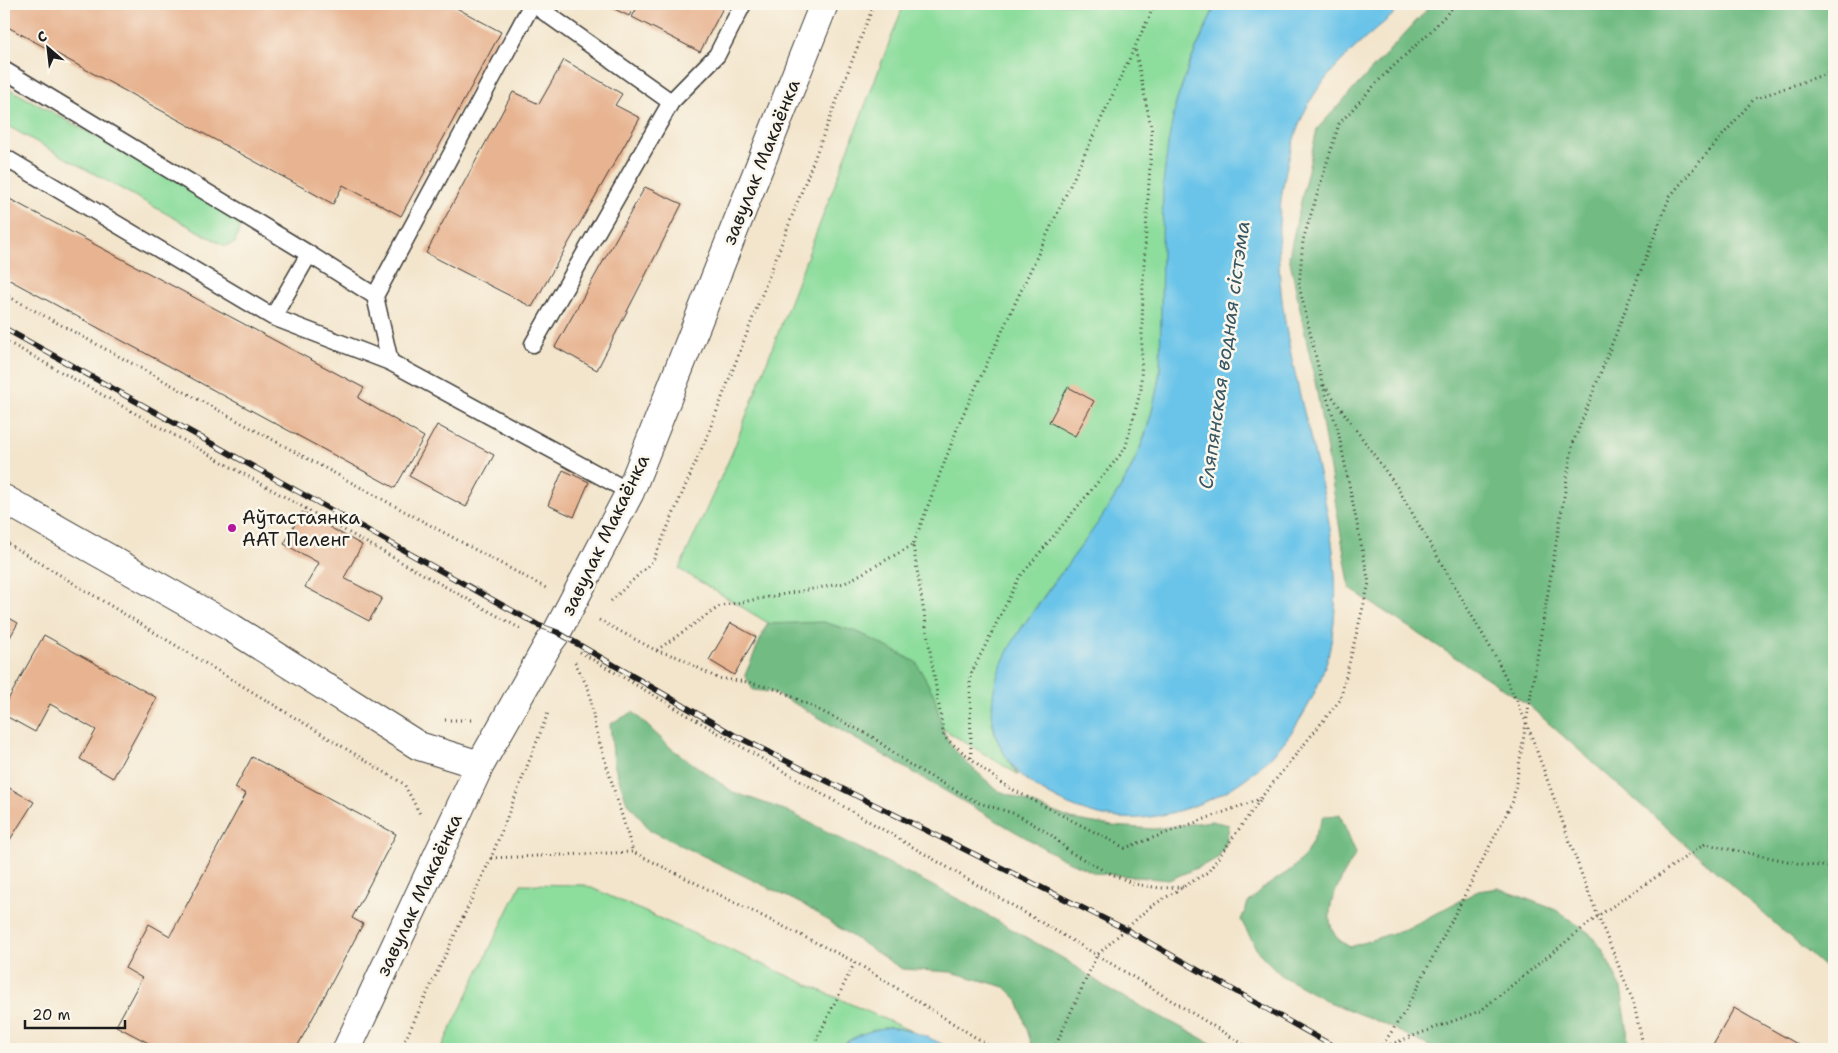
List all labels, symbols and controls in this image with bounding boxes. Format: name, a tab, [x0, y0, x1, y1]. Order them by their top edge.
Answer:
north arrow	[22, 22, 72, 72]
text: С	[34, 27, 50, 46]
street label: завулак Макаёнка	[716, 75, 806, 249]
water label: Сляпянская водная сістэма	[1192, 219, 1256, 491]
street label: завулак Макаёнка	[555, 450, 655, 620]
place label: Аўтастаянка ААТ Пеленг	[242, 505, 360, 552]
marker: Аўтастаянка ААТ Пеленг	[226, 522, 238, 534]
street label: завулак Макаёнка	[370, 809, 468, 980]
scale bar	[25, 998, 125, 1030]
text: 20 m	[32, 1005, 71, 1025]

